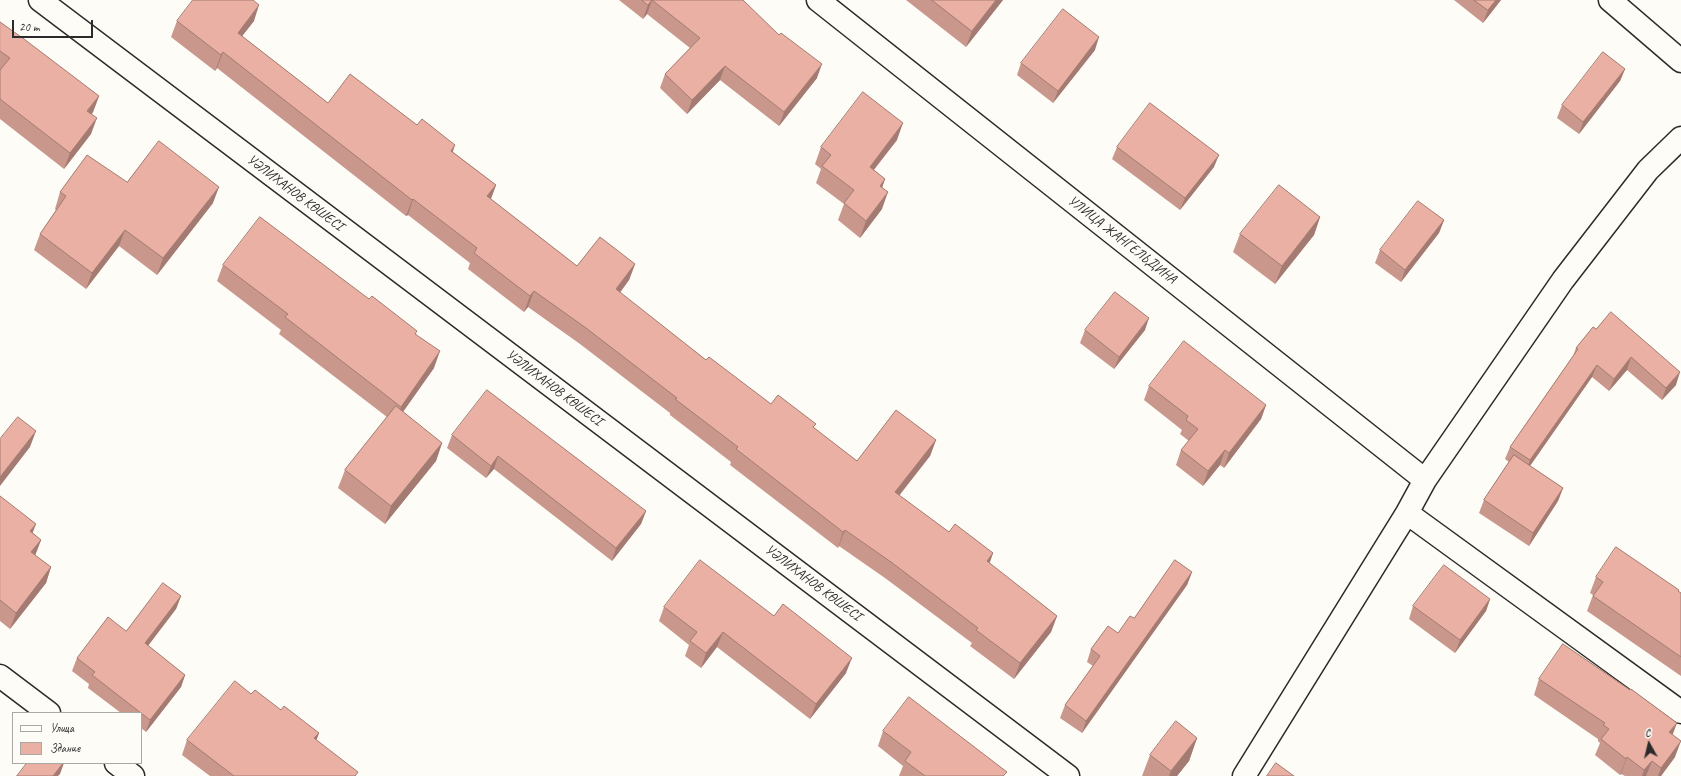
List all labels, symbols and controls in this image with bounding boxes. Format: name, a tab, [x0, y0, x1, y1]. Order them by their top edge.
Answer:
scale bar	[14, 12, 95, 38]
text: 20 m	[19, 19, 39, 35]
street label: УӘЛИХАНОВ КӨШЕСІ	[243, 151, 347, 235]
street label: УЛИЦА ЖАНГЕЛЬДИНА	[1064, 192, 1180, 288]
street label: УӘЛИХАНОВ КӨШЕСІ	[502, 346, 606, 430]
street label: УӘЛИХАНОВ КӨШЕСІ	[761, 541, 865, 625]
legend	[12, 712, 142, 764]
text: Улица	[50, 720, 74, 736]
north arrow	[1629, 724, 1669, 764]
text: С	[1644, 725, 1651, 739]
text: Здание	[50, 740, 80, 756]

